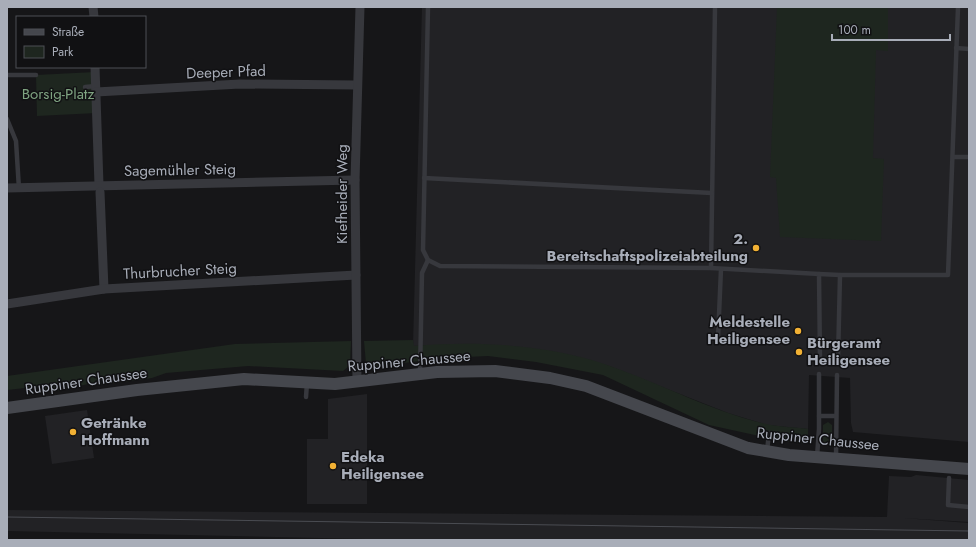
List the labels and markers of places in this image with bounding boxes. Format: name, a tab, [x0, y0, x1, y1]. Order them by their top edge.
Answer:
place label: 2. Bereitschaftspolizeiabteilung	[546, 228, 748, 267]
marker: 2. Bereitschaftspolizeiabteilung	[751, 243, 761, 253]
place label: Meldestelle Heiligensee	[707, 311, 790, 350]
marker: Meldestelle Heiligensee	[793, 326, 803, 336]
place label: Bürgeramt Heiligensee	[807, 332, 891, 371]
marker: Bürgeramt Heiligensee	[794, 347, 804, 357]
place label: Getränke Hoffmann	[81, 412, 150, 451]
marker: Getränke Hoffmann	[68, 427, 78, 437]
place label: Edeka Heiligensee	[341, 446, 425, 485]
marker: Edeka Heiligensee	[328, 461, 338, 471]

